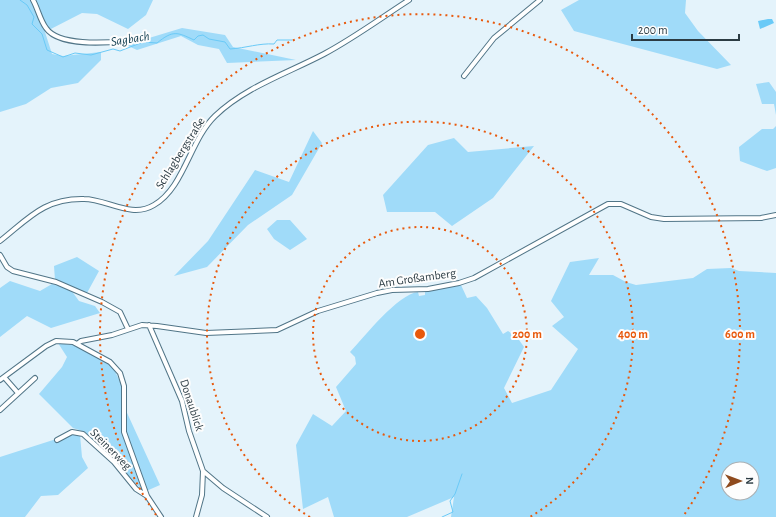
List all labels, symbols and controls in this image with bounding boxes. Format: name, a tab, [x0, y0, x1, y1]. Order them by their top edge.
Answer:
scale bar	[632, 16, 739, 42]
text: 200 m	[638, 24, 668, 36]
water label: Sagbach	[110, 30, 150, 49]
street label: Schlagbergstraße	[153, 115, 207, 191]
street label: Am Großamberg	[377, 267, 457, 289]
centre of rings	[413, 327, 427, 341]
text: 200 m	[512, 328, 542, 340]
text: 400 m	[618, 328, 648, 340]
text: 600 m	[725, 328, 755, 340]
street label: Donaublick	[178, 378, 206, 433]
street label: Steinerweg	[88, 426, 134, 472]
north arrow	[720, 461, 760, 501]
text: N	[744, 477, 755, 485]

